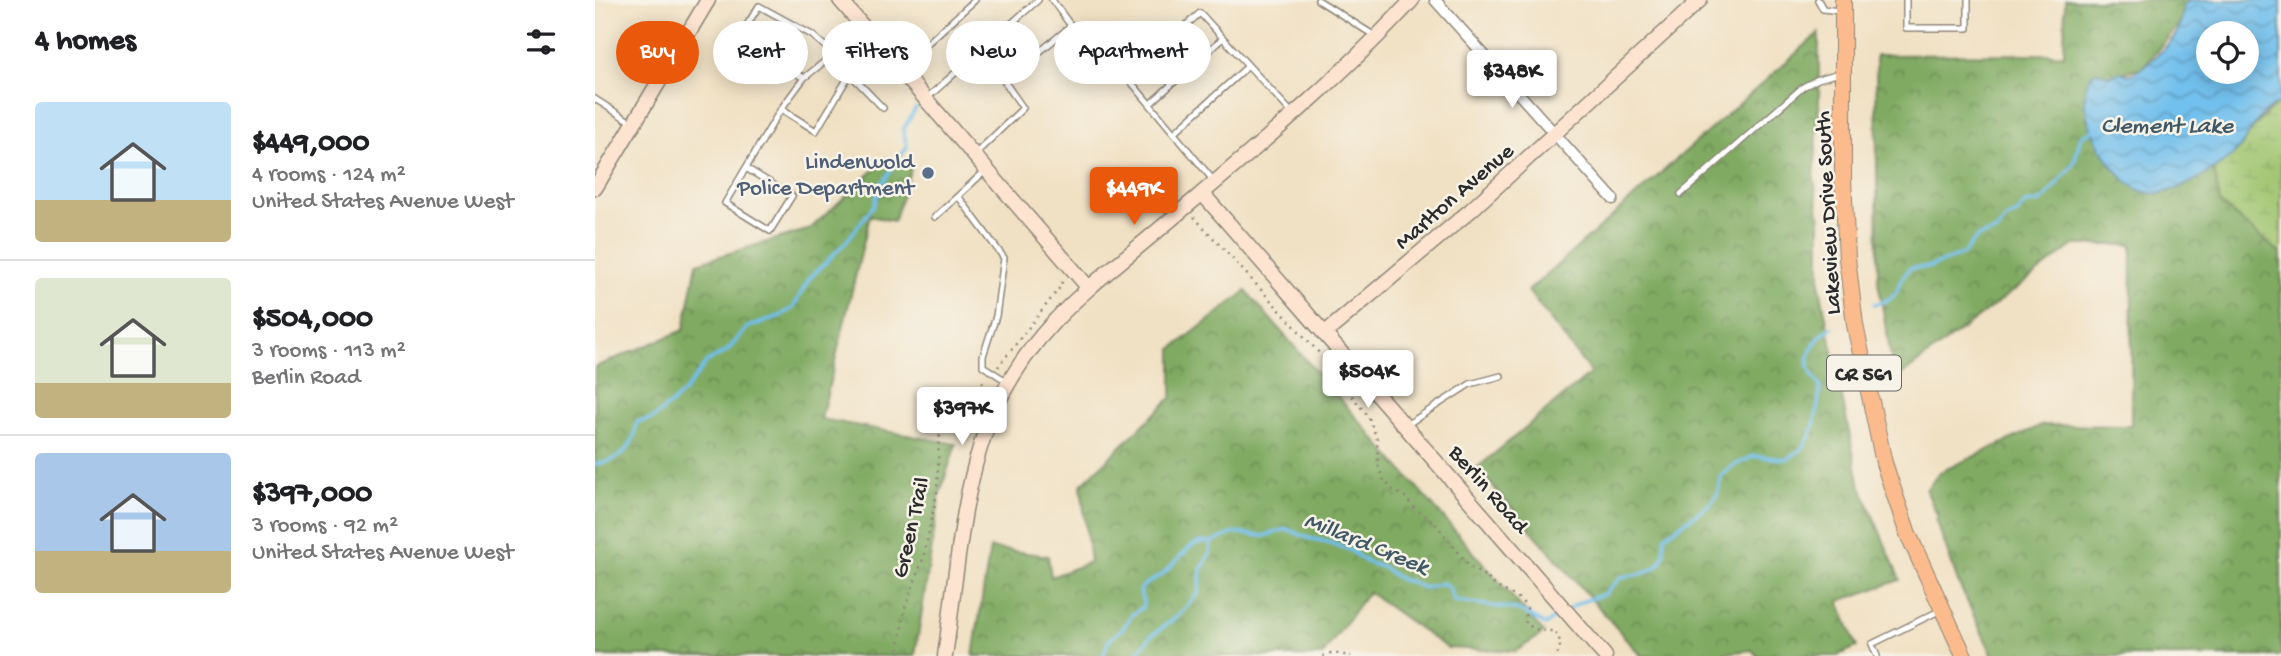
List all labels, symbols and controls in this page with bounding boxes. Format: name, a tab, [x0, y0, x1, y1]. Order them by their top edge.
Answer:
chip: Buy	[616, 21, 699, 84]
chip: Rent	[713, 21, 808, 84]
chip: Filters	[822, 21, 932, 84]
chip: New	[946, 21, 1040, 84]
chip: Apartment	[1054, 21, 1211, 84]
map controls	[2196, 21, 2259, 84]
button: locate	[2196, 21, 2259, 84]
icon: filters	[522, 23, 560, 61]
text: 4 homes	[35, 25, 136, 60]
pin: $348K	[1463, 50, 1561, 110]
text: $348K	[1483, 59, 1541, 86]
street label: Lakeview Drive South	[1811, 110, 1848, 316]
water label: Clement Lake	[2101, 113, 2235, 142]
text: $449,000	[252, 127, 369, 162]
icon: home	[91, 130, 175, 214]
street label: Marlton Avenue	[1390, 138, 1521, 257]
place label: Lindenwold Police Department	[736, 150, 916, 203]
text: 4 rooms · 124 m²	[252, 162, 406, 189]
marker: Lindenwold Police Department	[920, 165, 936, 181]
pin: $449K	[1085, 168, 1183, 227]
text: $449K	[1106, 176, 1162, 203]
text: United States Avenue West	[252, 189, 513, 216]
text: $504,000	[252, 303, 373, 338]
icon: home	[91, 306, 175, 390]
text: 3 rooms · 113 m²	[252, 338, 406, 365]
pin: $504K	[1319, 350, 1417, 410]
road number: CR 561	[1827, 356, 1901, 390]
text: $504K	[1338, 359, 1398, 386]
text: Berlin Road	[252, 365, 360, 392]
pin: $397K	[913, 388, 1011, 447]
text: $397K	[933, 396, 991, 423]
street label: Berlin Road	[1441, 440, 1534, 541]
street label: Green Trail	[888, 475, 937, 581]
text: $397,000	[252, 478, 372, 513]
icon: home	[91, 481, 175, 565]
water label: Millard Creek	[1300, 507, 1434, 584]
text: 3 rooms · 92 m²	[252, 513, 398, 540]
text: United States Avenue West	[252, 540, 513, 567]

